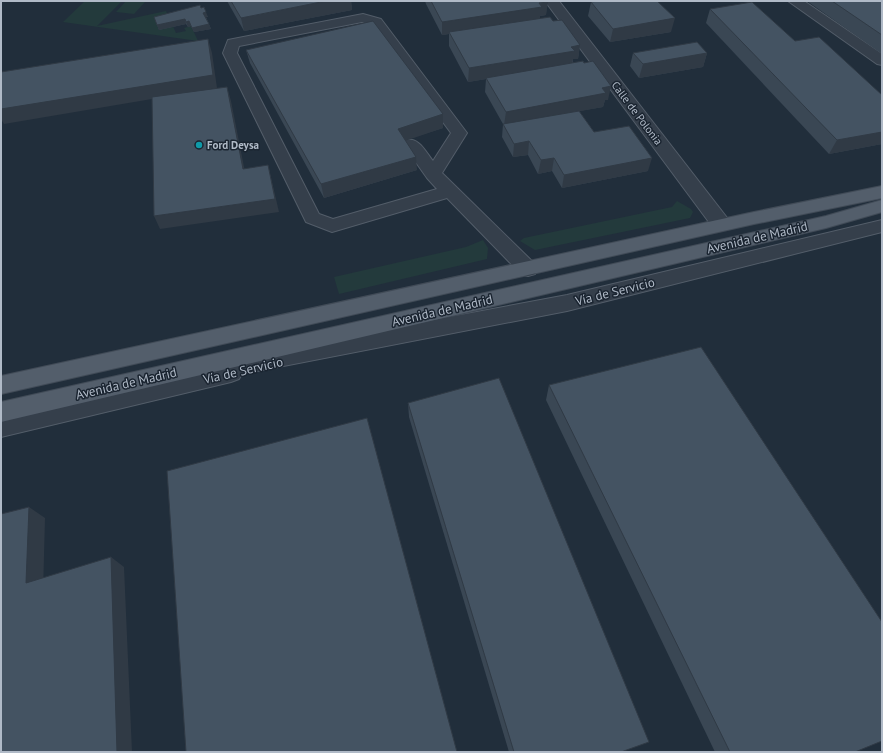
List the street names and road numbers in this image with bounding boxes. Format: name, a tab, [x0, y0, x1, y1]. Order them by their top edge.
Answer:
street label: Calle de Polonia	[609, 78, 665, 148]
street label: Avenida de Madrid	[705, 218, 809, 257]
street label: Vía de Servicio	[573, 273, 657, 310]
street label: Avenida de Madrid	[390, 291, 494, 330]
street label: Vía de Servicio	[201, 353, 285, 388]
street label: Avenida de Madrid	[74, 364, 178, 403]

